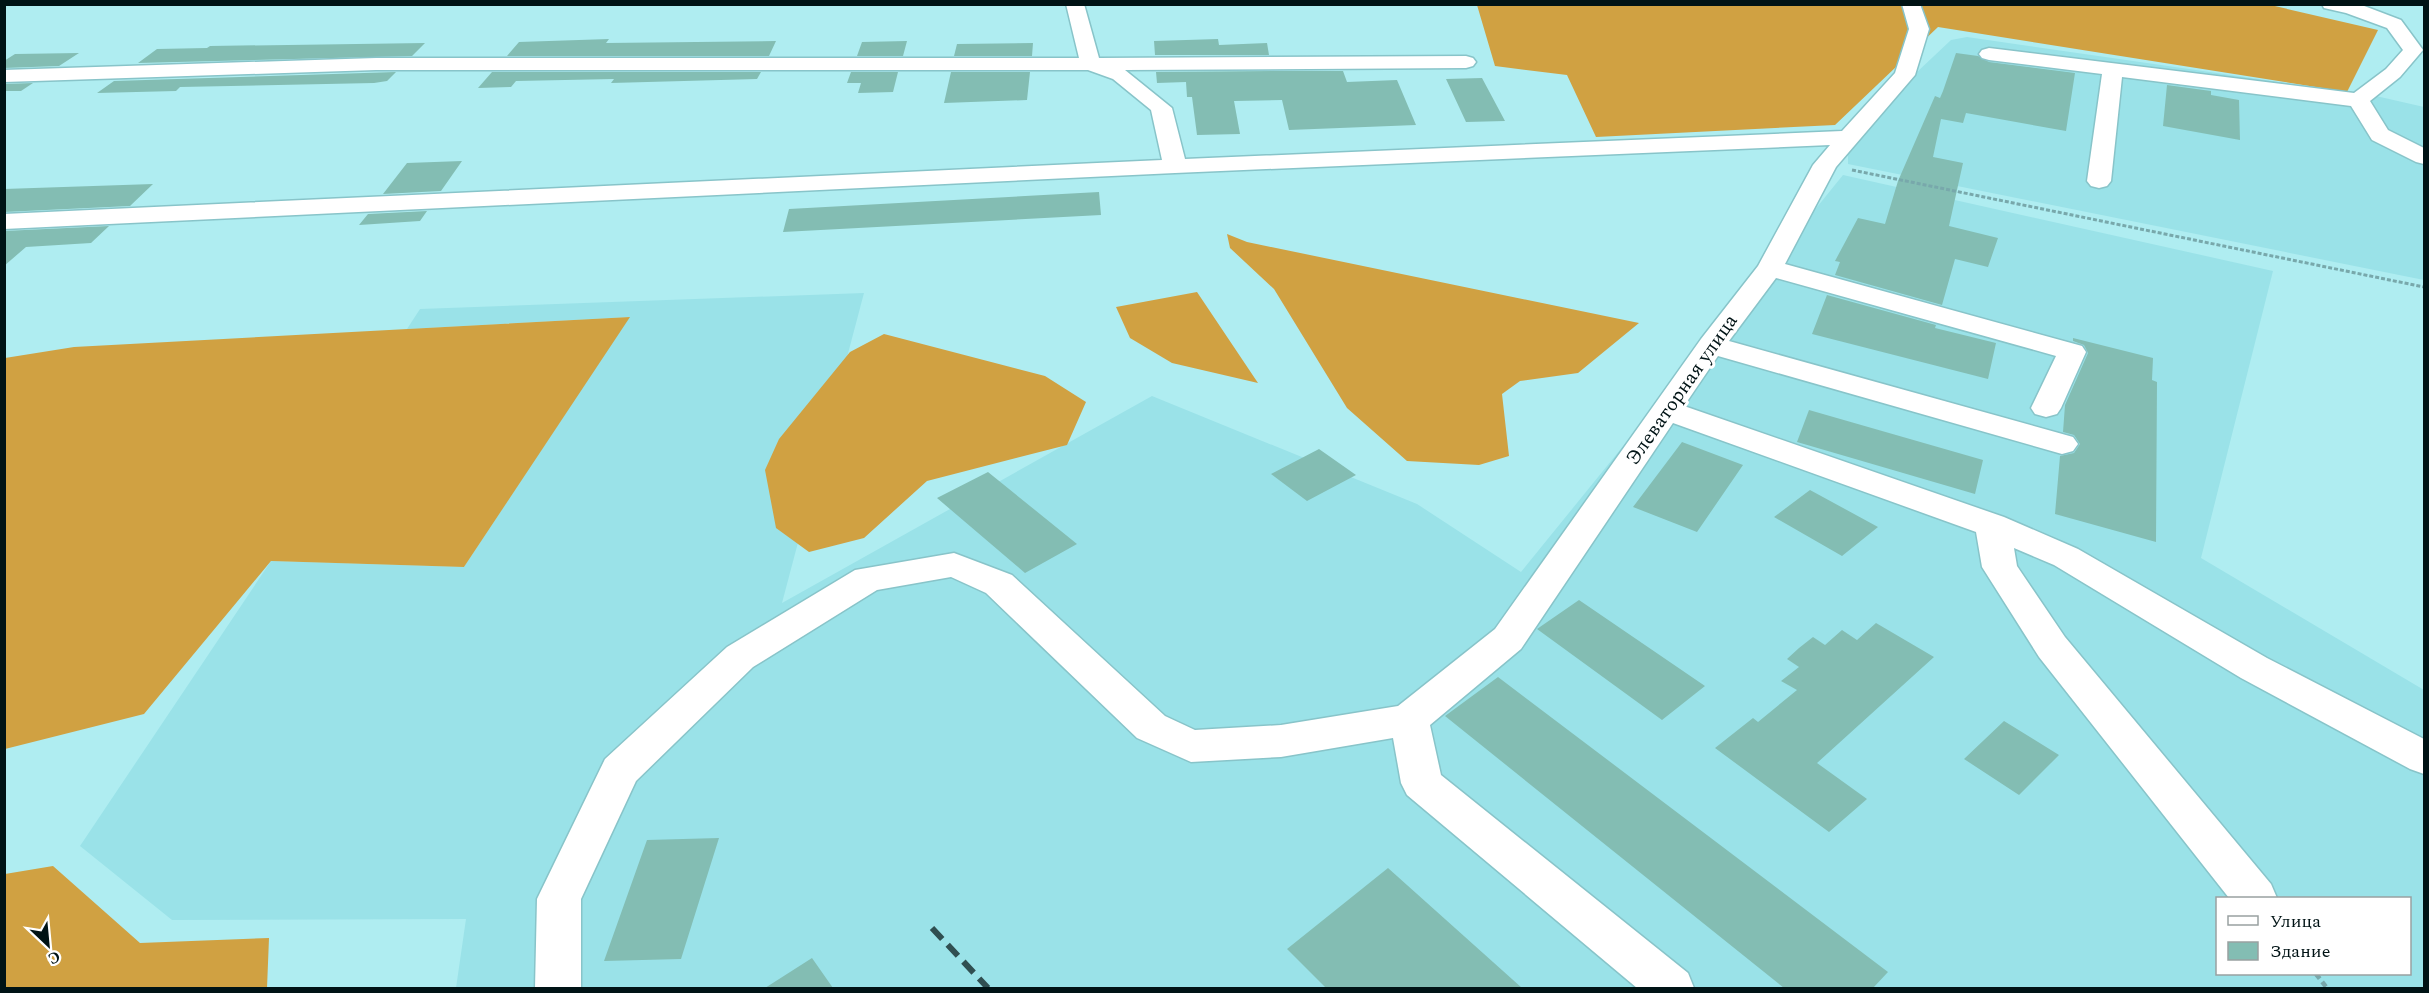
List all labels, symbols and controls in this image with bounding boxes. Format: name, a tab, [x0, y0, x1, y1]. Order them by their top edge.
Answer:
street label: Элеваторная улица	[1618, 308, 1745, 471]
legend	[2216, 897, 2411, 975]
text: Улица	[2270, 908, 2321, 935]
north arrow	[18, 915, 78, 975]
text: Здание	[2270, 938, 2330, 965]
text: С	[44, 944, 65, 971]

